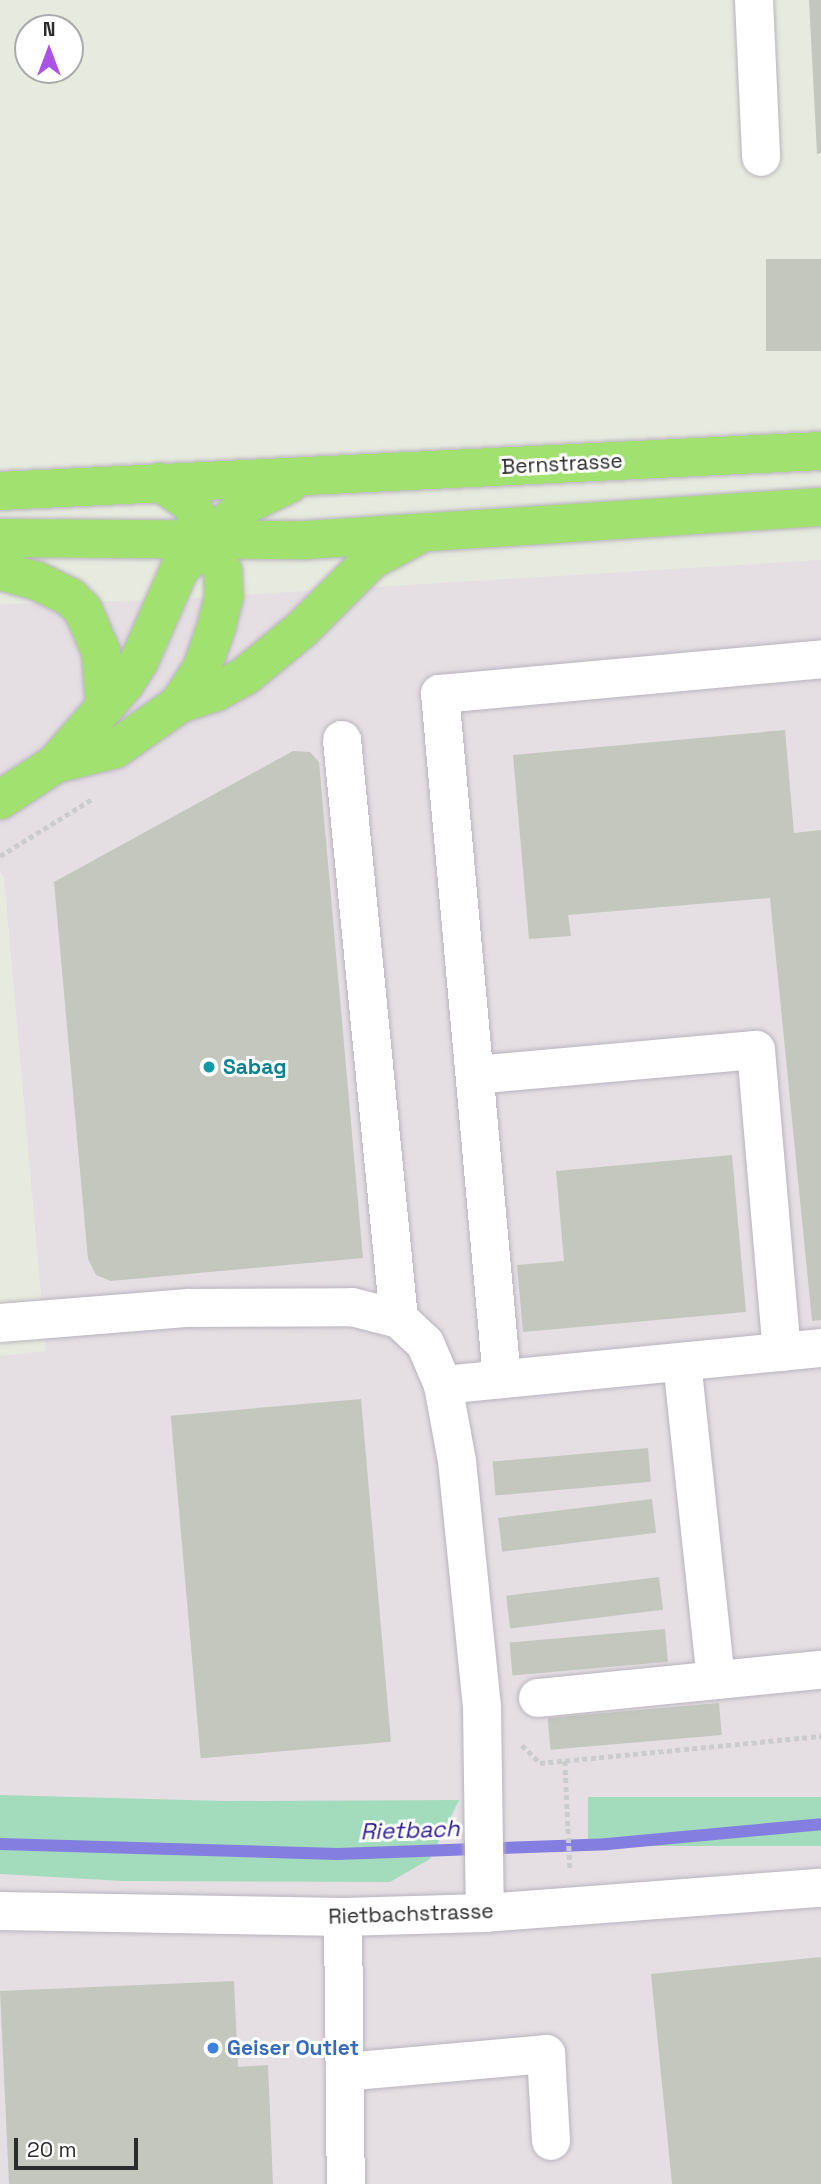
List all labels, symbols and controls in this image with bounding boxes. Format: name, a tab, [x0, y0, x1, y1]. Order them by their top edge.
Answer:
north arrow	[14, 14, 84, 84]
text: N	[43, 17, 55, 42]
street label: Bernstrasse	[501, 448, 623, 480]
place label: Sabag	[223, 1054, 287, 1080]
marker: Sabag	[201, 1059, 217, 1075]
water label: Rietbach	[360, 1814, 460, 1846]
street label: Rietbachstrasse	[328, 1899, 494, 1929]
place label: Geiser Outlet	[227, 2035, 359, 2061]
marker: Geiser Outlet	[205, 2040, 221, 2056]
scale bar	[18, 2124, 142, 2168]
text: 20 m	[27, 2136, 77, 2163]

